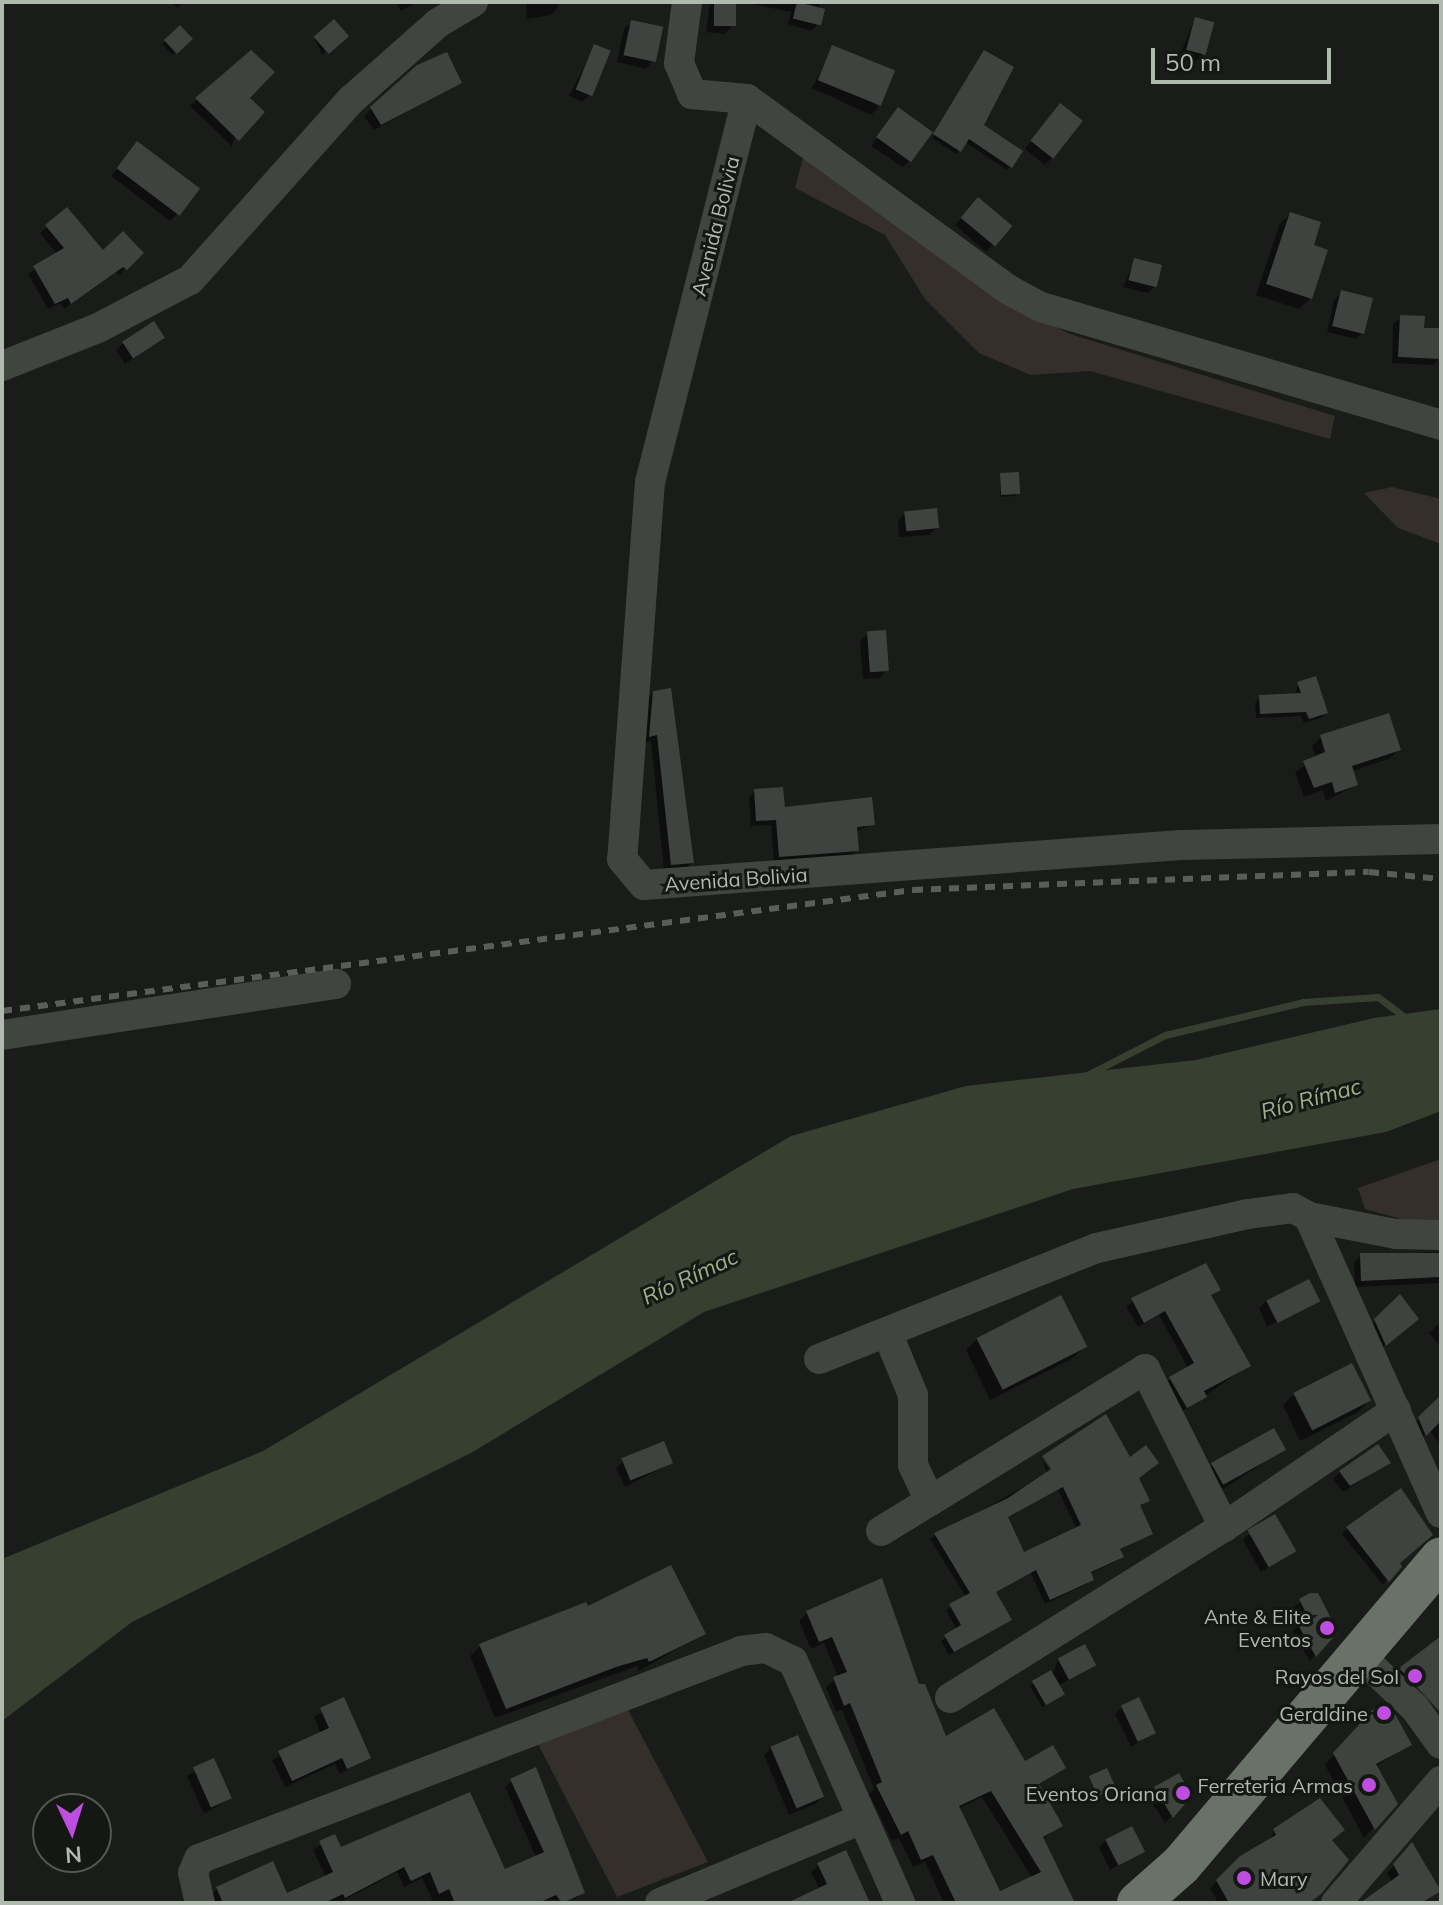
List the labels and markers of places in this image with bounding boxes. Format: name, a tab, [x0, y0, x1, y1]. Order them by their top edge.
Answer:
place label: Ante & Elite Eventos	[1204, 1604, 1311, 1651]
marker: Ante & Elite Eventos	[1318, 1619, 1336, 1637]
place label: Rayos del Sol	[1275, 1664, 1399, 1688]
marker: Rayos del Sol	[1406, 1667, 1424, 1685]
place label: Geraldine	[1279, 1701, 1368, 1725]
marker: Geraldine	[1375, 1704, 1393, 1722]
place label: Ferreteria Armas	[1198, 1773, 1353, 1797]
marker: Ferreteria Armas	[1360, 1776, 1378, 1794]
place label: Eventos Oriana	[1026, 1781, 1167, 1805]
marker: Eventos Oriana	[1174, 1784, 1192, 1802]
place label: Mary	[1260, 1866, 1308, 1890]
marker: Mary	[1235, 1869, 1253, 1887]

